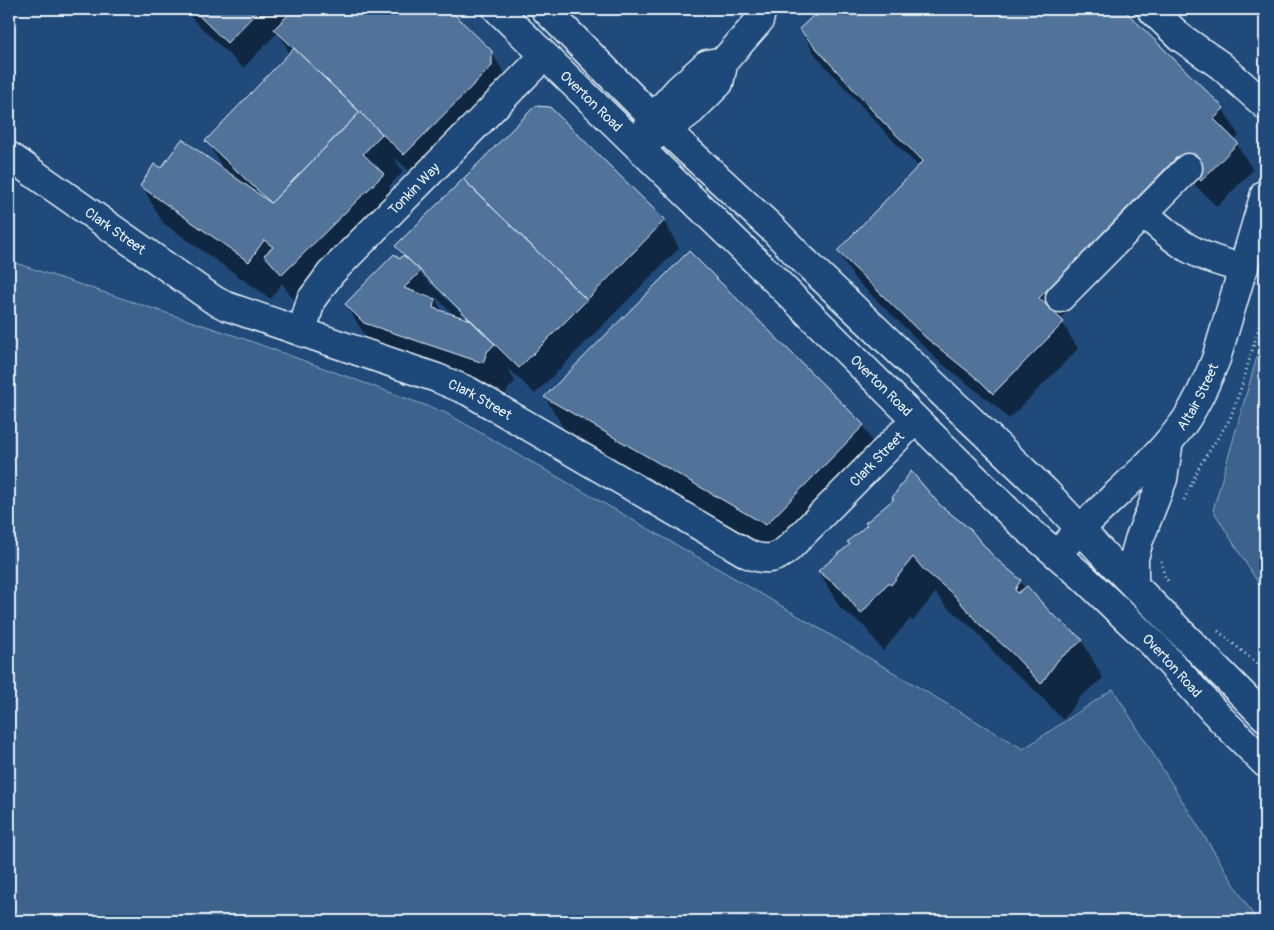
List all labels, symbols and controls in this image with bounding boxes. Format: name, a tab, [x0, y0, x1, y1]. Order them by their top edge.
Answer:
street label: Overton Road	[557, 67, 626, 136]
street label: Tonkin Way	[385, 159, 443, 219]
street label: Clark Street	[81, 204, 149, 259]
street label: Overton Road	[847, 352, 916, 420]
street label: Altair Street	[1173, 360, 1222, 434]
street label: Clark Street	[445, 376, 515, 424]
street label: Clark Street	[846, 428, 908, 490]
street label: Overton Road	[1139, 630, 1205, 701]

